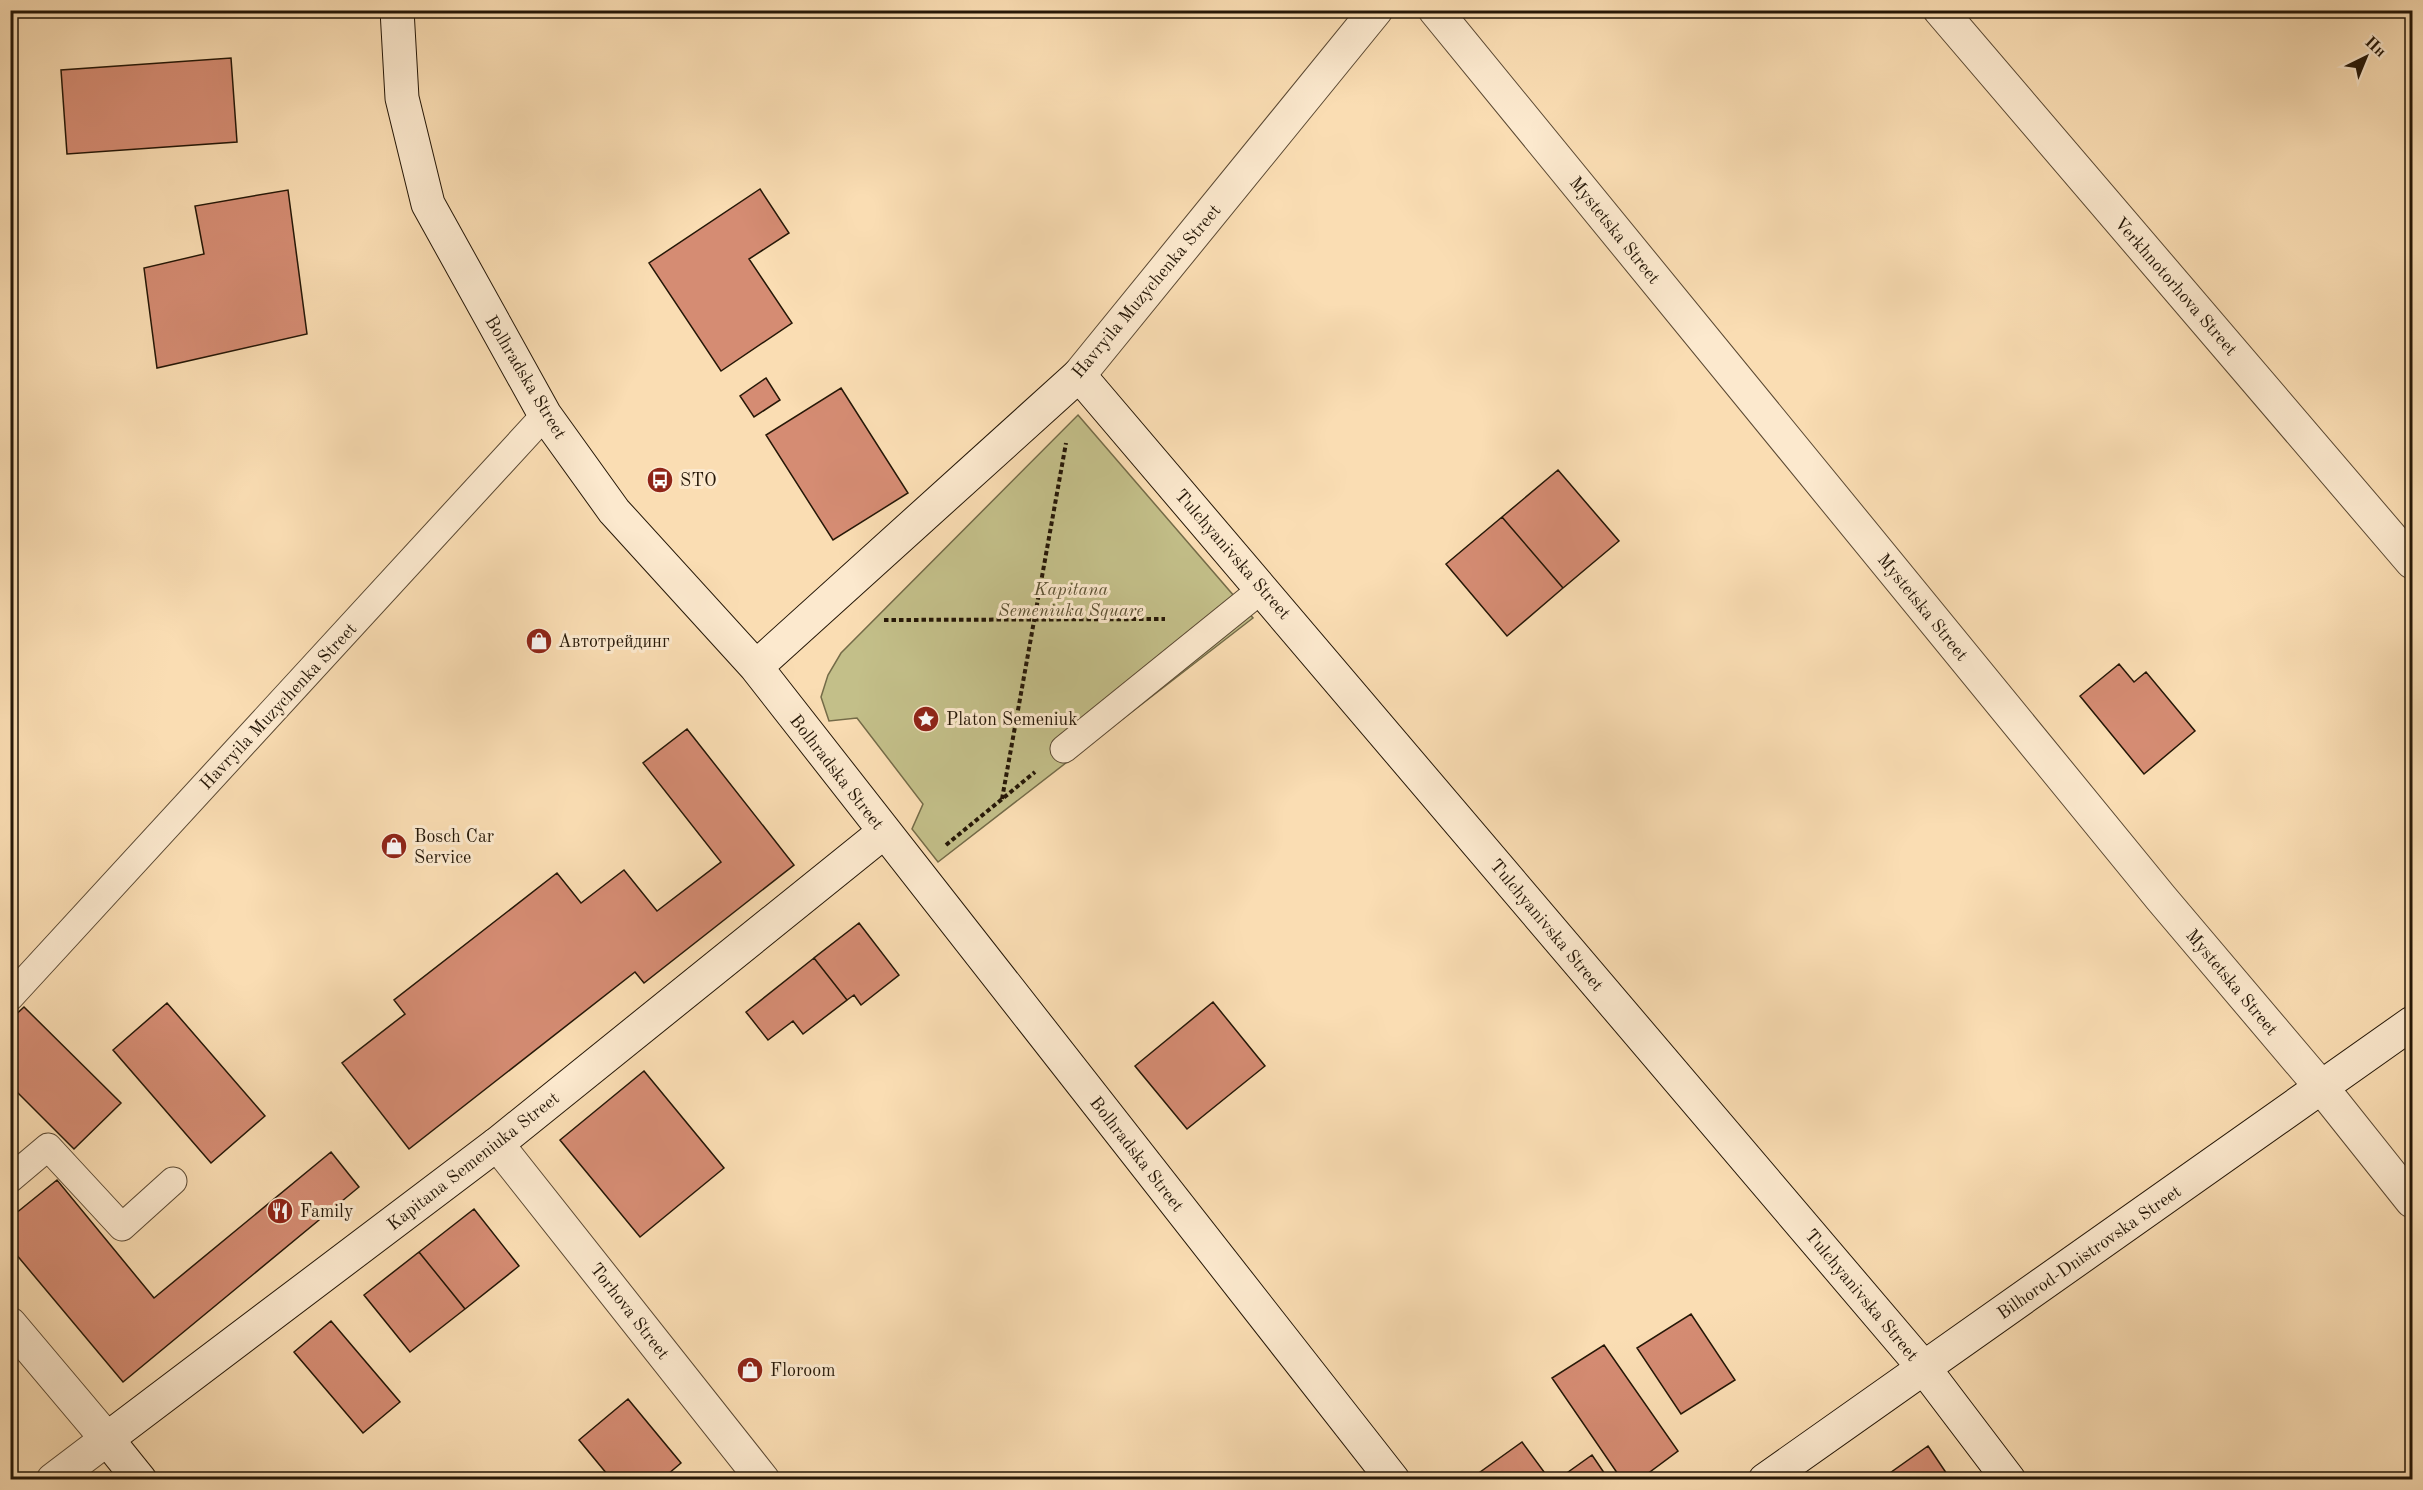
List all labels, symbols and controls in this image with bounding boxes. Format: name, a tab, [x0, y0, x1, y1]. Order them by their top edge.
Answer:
north arrow	[2336, 27, 2396, 87]
text: Пн	[2361, 34, 2388, 61]
street label: Mystetska Street	[1566, 174, 1663, 288]
street label: Havryila Muzychenka Street	[1069, 201, 1225, 382]
street label: Verkhnotorhova Street	[2110, 214, 2240, 359]
street label: Bolhradska Street	[481, 313, 569, 442]
bus stop icon: STO	[645, 465, 675, 495]
place label: STO	[680, 472, 717, 490]
street label: Tulchyanivska Street	[1171, 486, 1293, 623]
street label: Mystetska Street	[1874, 551, 1971, 665]
park label: Kapitana Semeniuka Square	[998, 581, 1144, 620]
street label: Havryila Muzychenka Street	[197, 620, 361, 793]
shop icon: Автотрейдинг	[524, 626, 554, 656]
place label: Автотрейдинг	[558, 633, 670, 651]
place icon: Platon Semeniuk	[911, 704, 941, 734]
place label: Platon Semeniuk	[946, 711, 1078, 729]
street label: Bolhradska Street	[786, 712, 887, 834]
place label: Bosch Car Service	[414, 828, 495, 867]
shop icon: Bosch Car Service	[379, 831, 409, 861]
street label: Tulchyanivska Street	[1486, 856, 1606, 995]
street label: Mystetska Street	[2182, 926, 2281, 1039]
street label: Kapitana Semeniuka Street	[384, 1089, 563, 1234]
street label: Bolhradska Street	[1086, 1094, 1187, 1216]
street label: Bilhorod-Dnistrovska Street	[1994, 1182, 2185, 1323]
restaurant icon: Family	[265, 1196, 295, 1226]
place label: Family	[300, 1203, 354, 1221]
street label: Tulchyanivska Street	[1801, 1226, 1921, 1365]
street label: Torhova Street	[586, 1260, 672, 1363]
shop icon: Floroom	[735, 1355, 765, 1385]
place label: Floroom	[770, 1362, 835, 1380]

